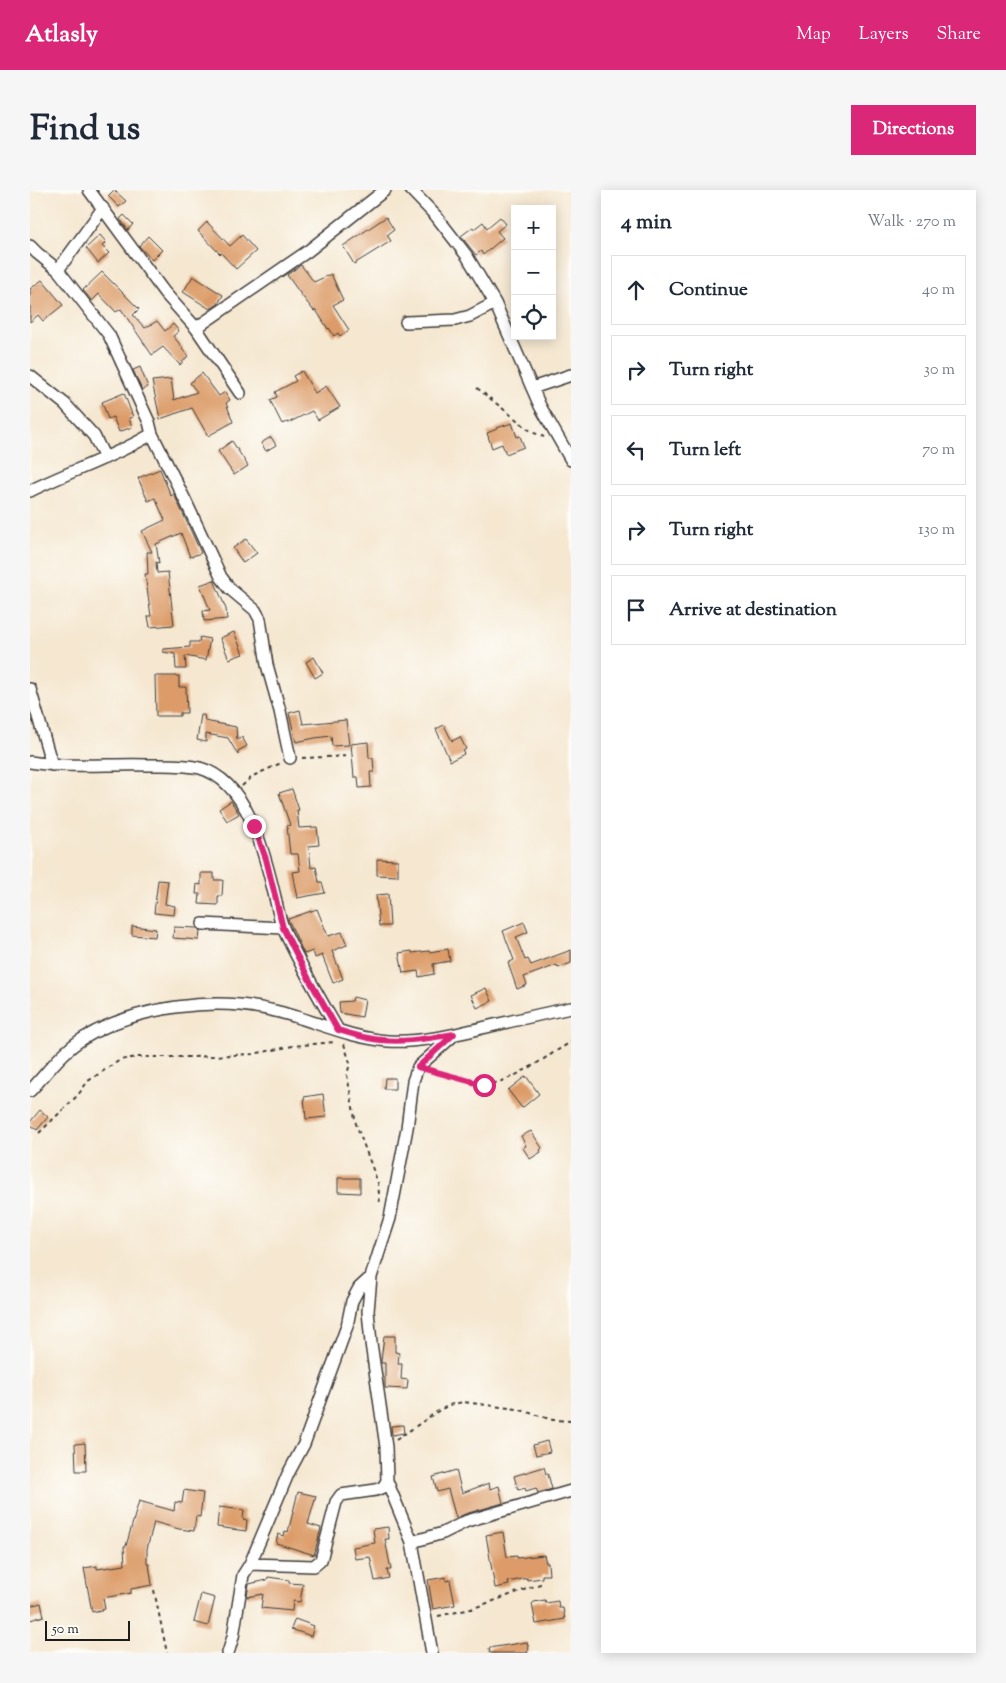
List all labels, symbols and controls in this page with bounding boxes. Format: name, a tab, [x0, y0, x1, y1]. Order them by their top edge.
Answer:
text: Atlasly	[25, 18, 98, 52]
text: Map	[796, 22, 831, 48]
text: Layers	[859, 22, 909, 48]
text: Share	[937, 22, 981, 48]
text: Find us	[30, 105, 140, 156]
button: Directions	[851, 105, 976, 155]
map controls	[511, 205, 556, 340]
button: +	[511, 205, 556, 250]
text: 4 min	[621, 208, 672, 238]
text: Walk · 270 m	[867, 211, 956, 234]
button: −	[511, 250, 556, 295]
icon: ahead	[622, 276, 650, 304]
text: Continue	[669, 277, 748, 304]
text: 40 m	[922, 279, 955, 302]
button: locate	[511, 295, 556, 340]
icon: right	[622, 356, 650, 384]
text: Turn right	[669, 357, 753, 384]
text: 30 m	[924, 359, 955, 382]
icon: left	[622, 436, 650, 464]
text: Turn left	[669, 437, 741, 464]
text: 70 m	[922, 439, 955, 462]
icon: right	[622, 516, 650, 544]
text: Turn right	[669, 517, 753, 544]
text: 130 m	[918, 519, 955, 542]
icon: arrive	[622, 596, 650, 624]
text: Arrive at destination	[669, 597, 837, 624]
route end	[243, 815, 266, 838]
route start	[473, 1074, 496, 1097]
scale bar	[45, 1618, 130, 1641]
text: 50 m	[52, 1620, 79, 1640]

